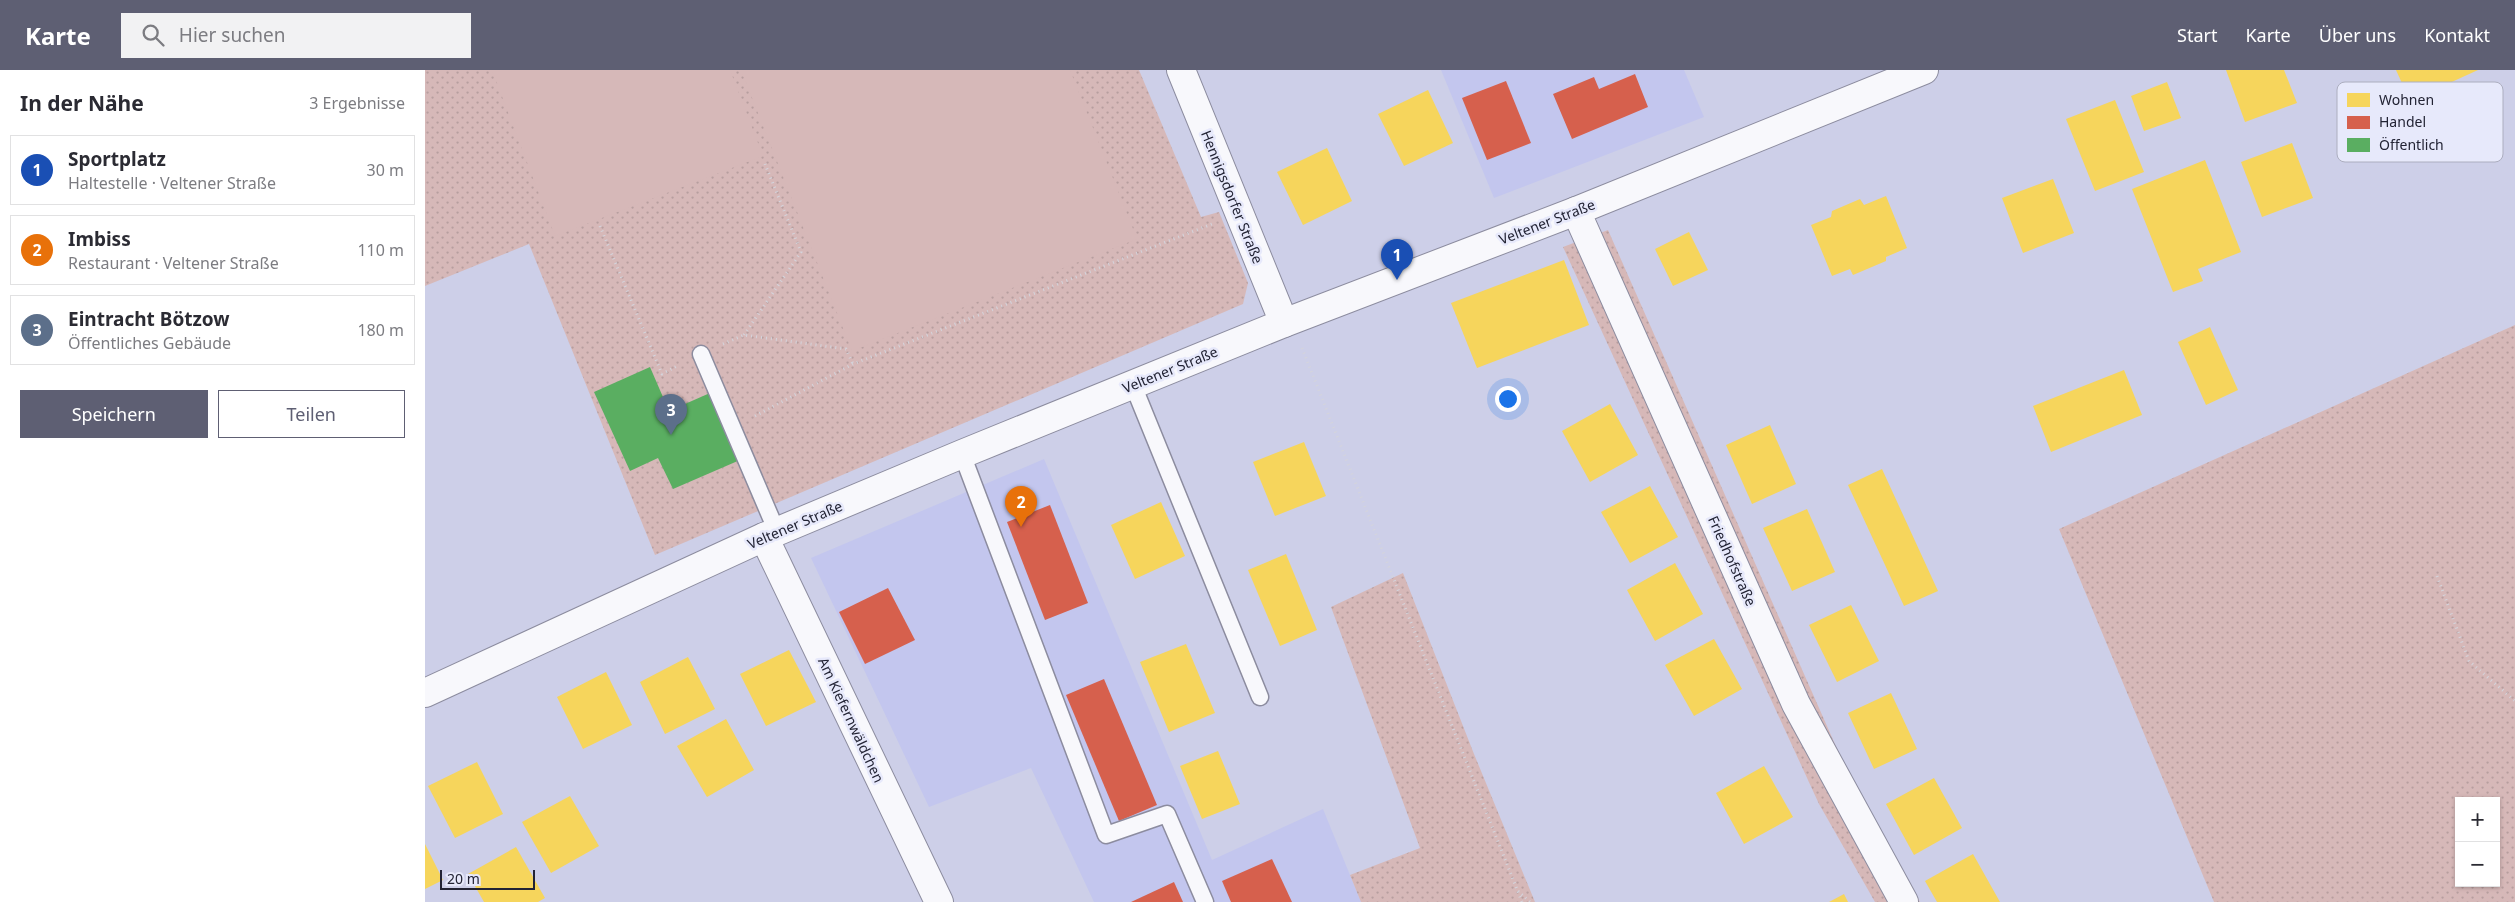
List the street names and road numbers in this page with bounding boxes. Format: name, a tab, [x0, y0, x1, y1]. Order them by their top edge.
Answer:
street label: Hennigsdorfer Straße	[1197, 127, 1268, 266]
street label: Veltener Straße	[1496, 194, 1598, 249]
street label: Veltener Straße	[1119, 342, 1220, 397]
street label: Veltener Straße	[744, 496, 845, 553]
street label: Friedhofstraße	[1704, 513, 1761, 609]
street label: Am Kiefernwäldchen	[814, 654, 889, 785]

